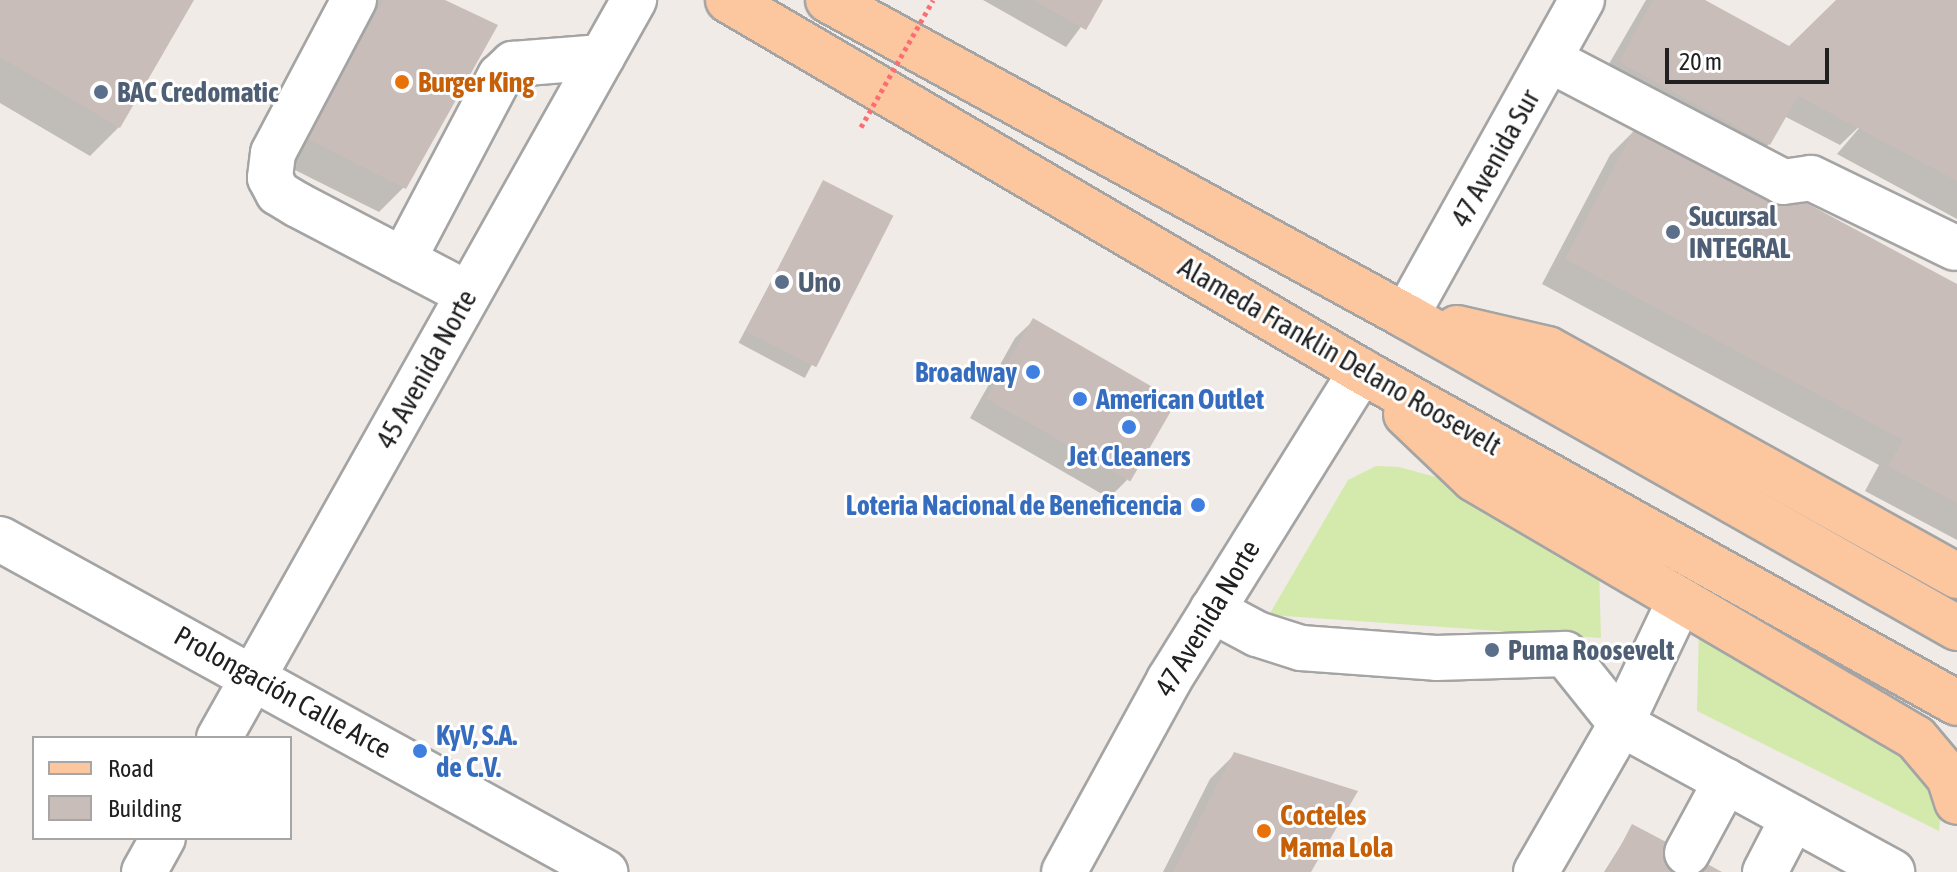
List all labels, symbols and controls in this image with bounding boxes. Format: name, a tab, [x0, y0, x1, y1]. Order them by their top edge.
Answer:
scale bar	[1669, 32, 1833, 82]
text: 20 m	[1679, 48, 1722, 75]
place label: Burger King	[418, 65, 534, 99]
marker: Burger King	[393, 73, 411, 91]
place label: BAC Credomatic	[117, 75, 278, 109]
marker: BAC Credomatic	[92, 83, 110, 101]
street label: 47 Avenida Sur	[1444, 84, 1546, 232]
place label: Sucursal INTEGRAL	[1689, 199, 1790, 265]
marker: Sucursal INTEGRAL	[1664, 223, 1682, 241]
street label: Alameda Franklin Delano Roosevelt	[1173, 250, 1507, 462]
place label: Uno	[798, 265, 841, 299]
marker: Uno	[773, 273, 791, 291]
street label: 45 Avenida Norte	[369, 284, 483, 454]
place label: Broadway	[915, 355, 1017, 389]
marker: Broadway	[1024, 363, 1042, 381]
place label: American Outlet	[1096, 382, 1264, 416]
marker: American Outlet	[1071, 390, 1089, 408]
marker: Jet Cleaners	[1120, 418, 1138, 436]
place label: Jet Cleaners	[1067, 439, 1191, 473]
place label: Loteria Nacional de Beneficencia	[846, 488, 1182, 522]
marker: Loteria Nacional de Beneficencia	[1189, 496, 1207, 514]
street label: 47 Avenida Norte	[1147, 534, 1267, 702]
street label: Prolongación Calle Arce	[169, 618, 397, 766]
place label: Puma Roosevelt	[1508, 633, 1674, 667]
marker: Puma Roosevelt	[1483, 641, 1501, 659]
place label: KyV, S.A. de C.V.	[436, 718, 517, 784]
legend	[32, 736, 292, 840]
marker: KyV, S.A. de C.V.	[411, 742, 429, 760]
text: Road	[108, 755, 154, 782]
text: Building	[108, 795, 181, 822]
place label: Cocteles Mama Lola	[1280, 798, 1393, 864]
marker: Cocteles Mama Lola	[1255, 822, 1273, 840]

